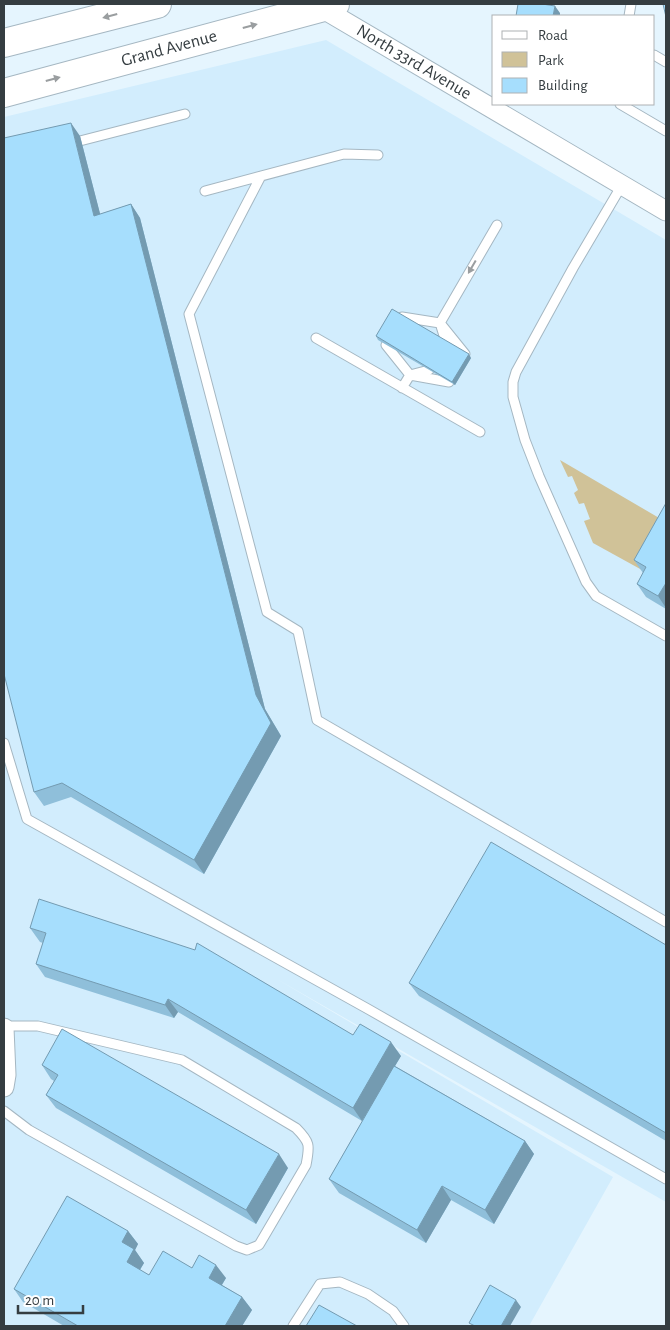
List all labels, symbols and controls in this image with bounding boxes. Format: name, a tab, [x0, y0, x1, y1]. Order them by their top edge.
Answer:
one-way arrow	[102, 12, 117, 20]
legend	[492, 15, 655, 105]
one-way arrow	[243, 22, 258, 30]
street label: North 33rd Avenue	[353, 22, 474, 103]
street label: Grand Avenue	[119, 27, 219, 70]
text: Road	[538, 28, 568, 43]
text: Park	[538, 53, 564, 68]
one-way arrow	[46, 75, 61, 83]
text: Building	[538, 78, 588, 93]
one-way arrow	[468, 260, 477, 273]
scale bar	[18, 1282, 82, 1314]
text: 20 m	[25, 1293, 54, 1308]

